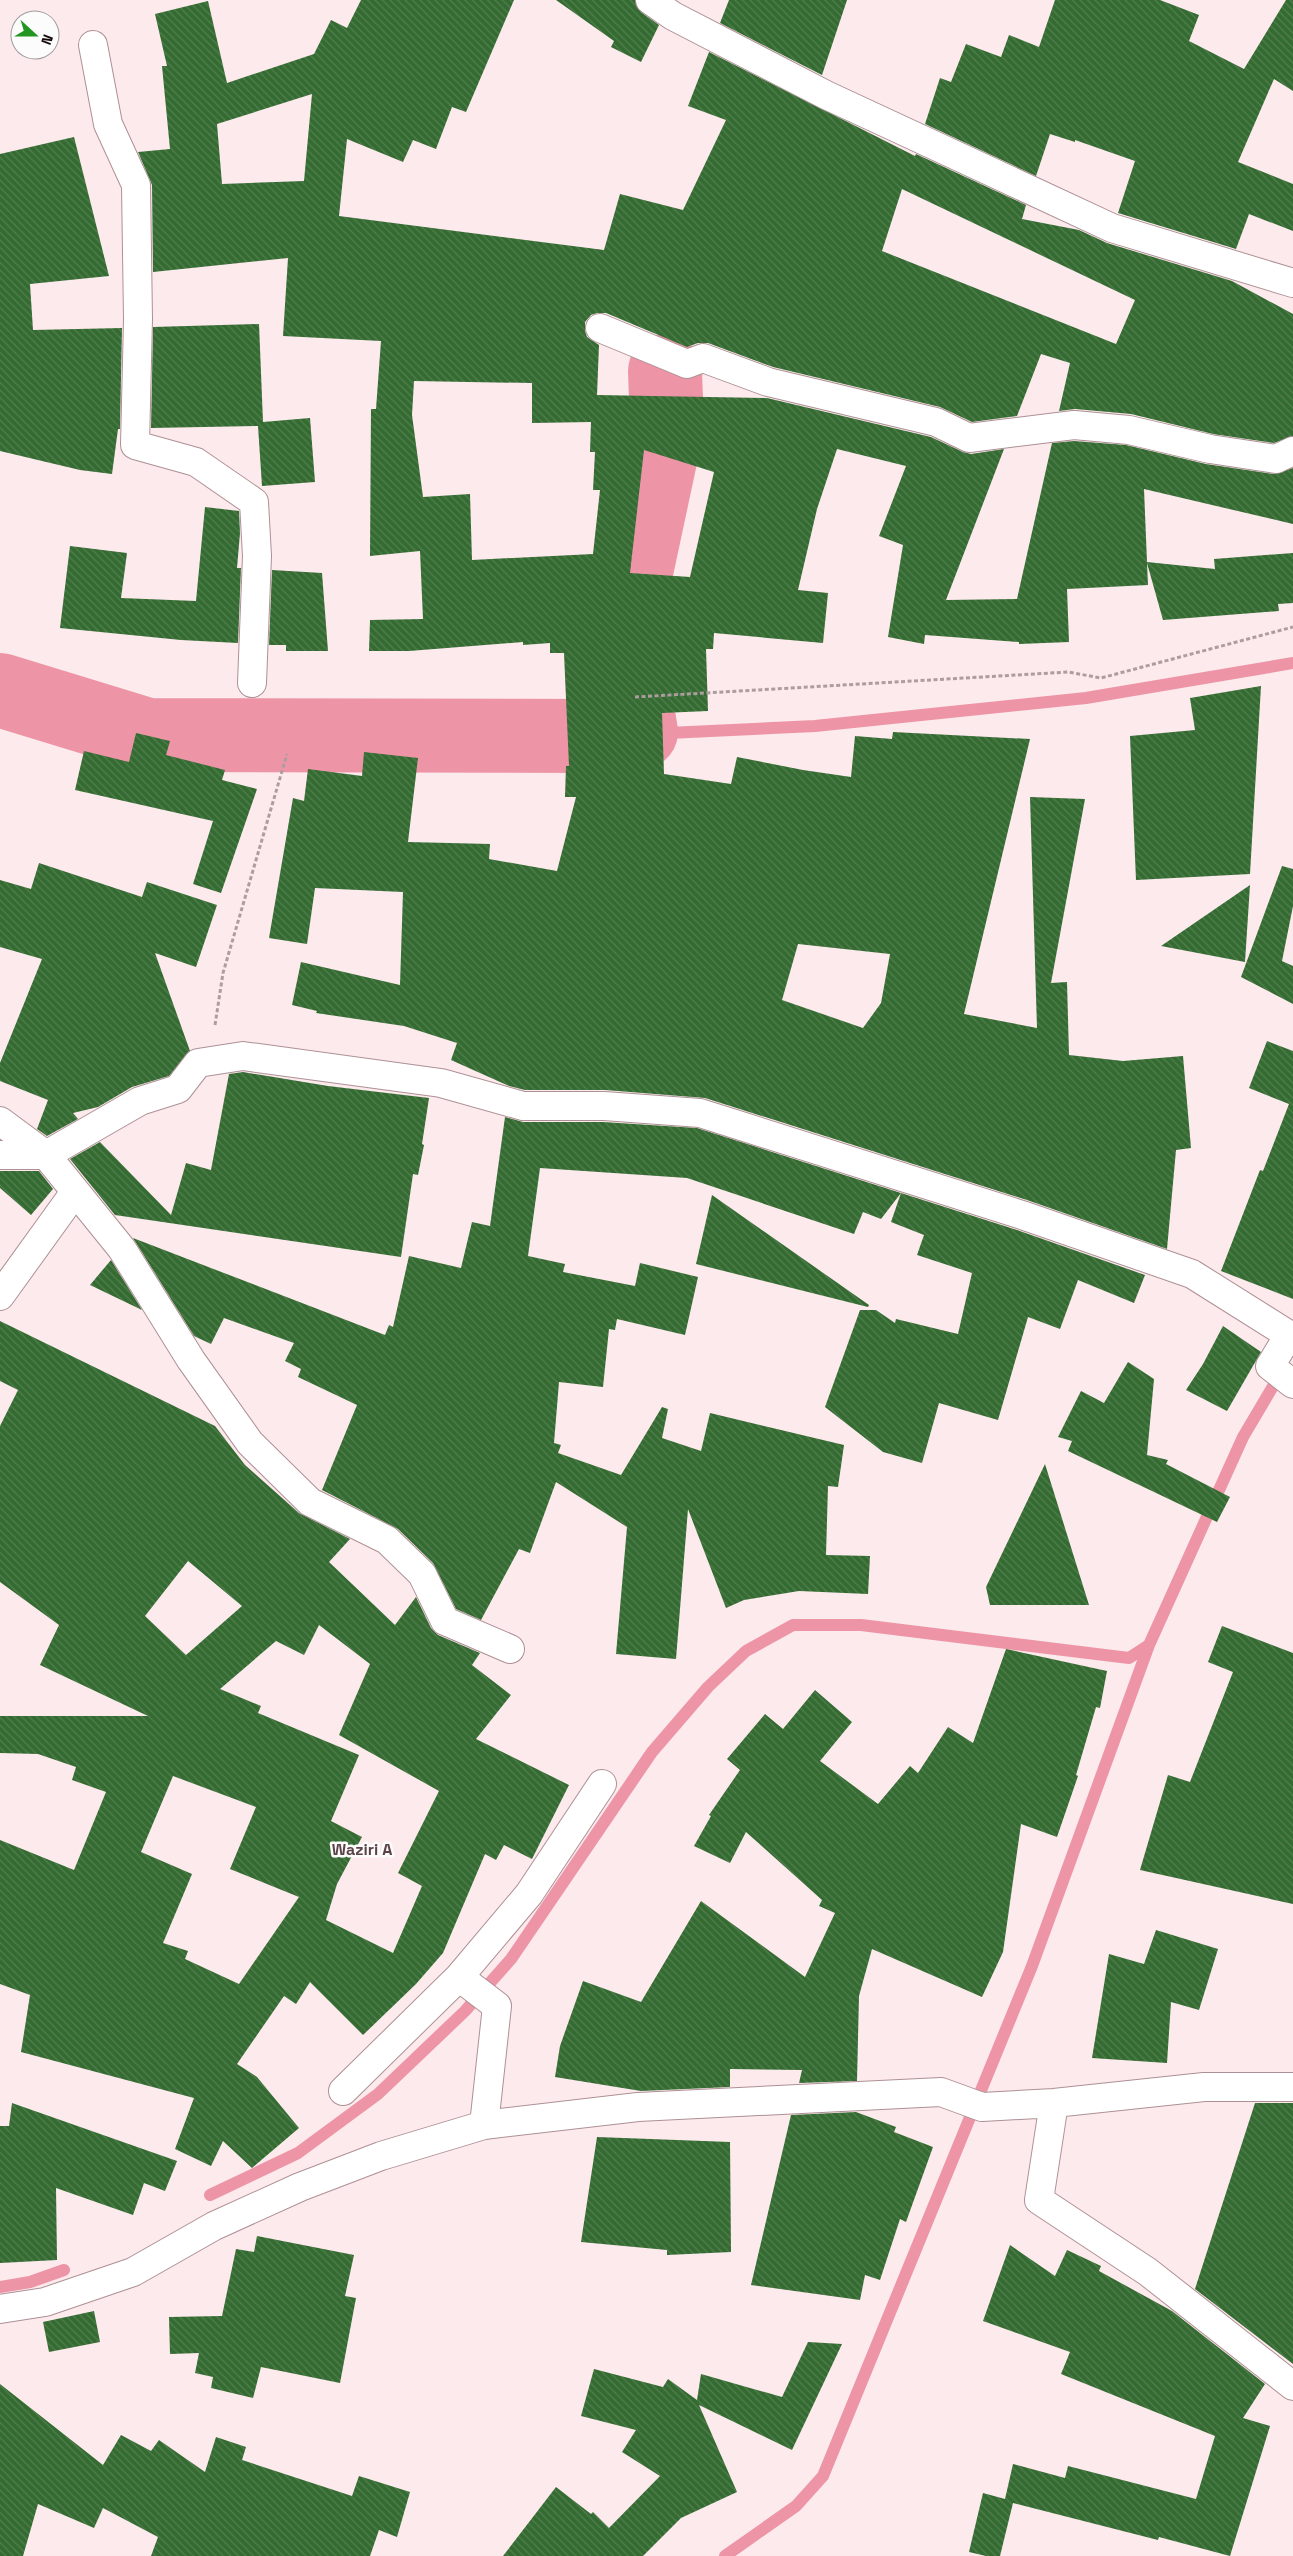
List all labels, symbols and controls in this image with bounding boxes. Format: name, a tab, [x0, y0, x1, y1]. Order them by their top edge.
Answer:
north arrow	[10, 10, 60, 60]
text: N	[37, 32, 57, 47]
district label: Waziri A	[332, 1839, 392, 1860]

